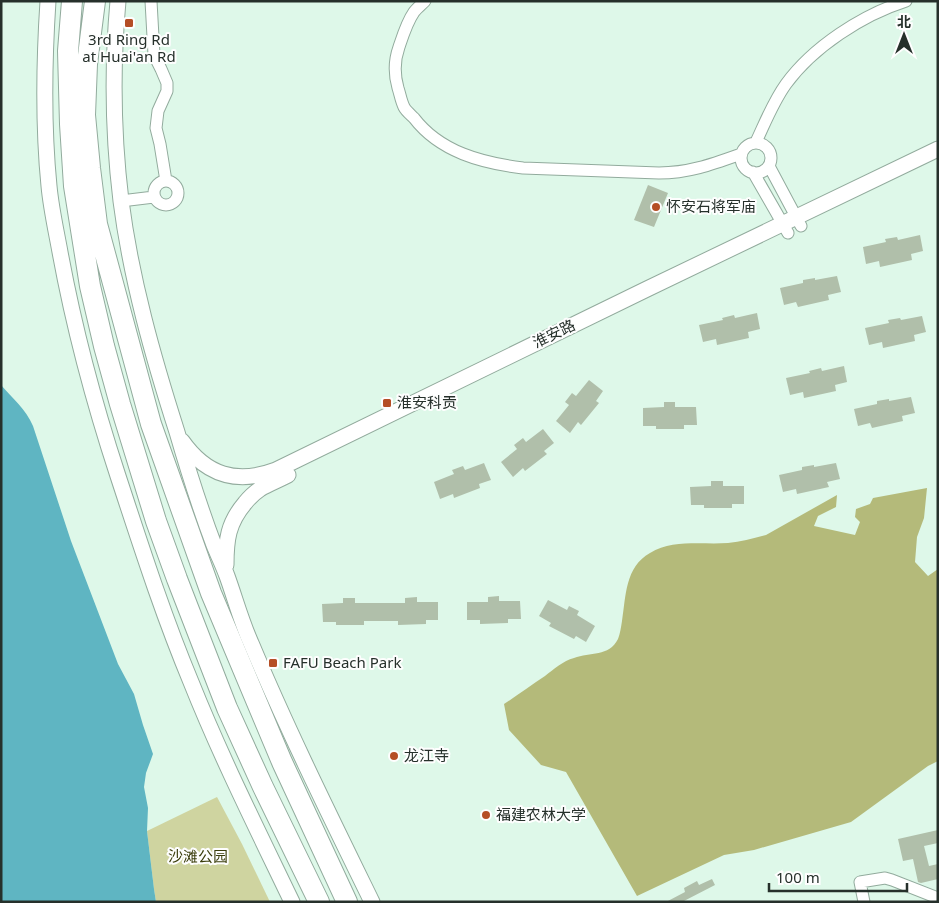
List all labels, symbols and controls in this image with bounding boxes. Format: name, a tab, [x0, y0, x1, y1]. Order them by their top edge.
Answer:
north arrow	[879, 10, 929, 60]
text: 北	[897, 12, 911, 31]
marker: 3rd Ring Rd at Huai'an Rd	[123, 17, 135, 29]
place label: 3rd Ring Rd at Huai'an Rd	[82, 29, 176, 66]
place label: 怀安石将军庙	[666, 196, 756, 216]
marker: 怀安石将军庙	[650, 201, 662, 213]
street label: 淮安路	[529, 314, 578, 352]
place label: 淮安科贡	[397, 392, 457, 412]
marker: 淮安科贡	[381, 397, 393, 409]
place label: FAFU Beach Park	[283, 652, 401, 672]
marker: FAFU Beach Park	[267, 657, 279, 669]
place label: 龙江寺	[404, 745, 449, 765]
marker: 龙江寺	[388, 750, 400, 762]
place label: 福建农林大学	[496, 804, 586, 824]
marker: 福建农林大学	[480, 809, 492, 821]
park label: 沙滩公园	[168, 846, 228, 866]
scale bar	[769, 860, 906, 892]
text: 100 m	[776, 867, 820, 887]

